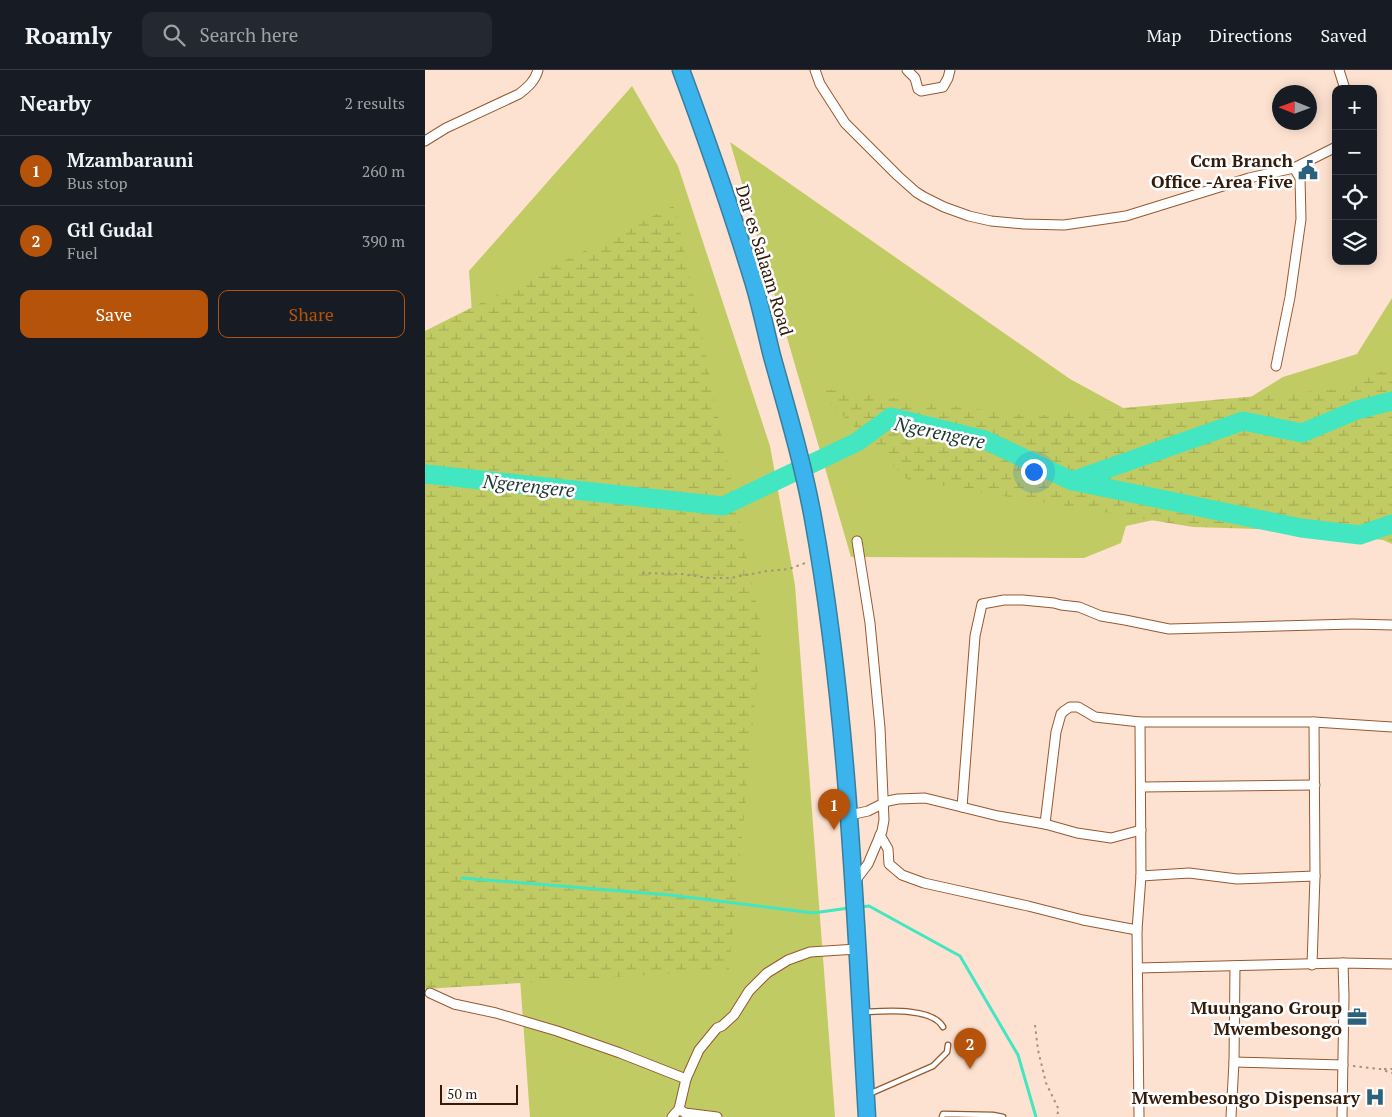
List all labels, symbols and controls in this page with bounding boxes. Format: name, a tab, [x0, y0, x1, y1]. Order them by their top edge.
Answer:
search box	[142, 12, 492, 57]
text: Roamly	[25, 19, 112, 51]
icon: search	[160, 21, 188, 49]
text: Search here	[200, 22, 298, 47]
text: Map	[1146, 23, 1181, 47]
text: Directions	[1209, 23, 1292, 47]
text: Saved	[1320, 23, 1367, 47]
north arrow	[1272, 85, 1317, 130]
map controls	[1332, 85, 1377, 265]
button: +	[1332, 85, 1377, 130]
text: Nearby	[20, 89, 91, 117]
text: 2 results	[345, 92, 405, 114]
button: −	[1332, 130, 1377, 175]
text: Mzambarauni	[67, 147, 194, 172]
place label: Ccm Branch Office -Area Five	[1151, 148, 1293, 193]
public building icon: Ccm Branch Office -Area Five	[1297, 159, 1319, 181]
text: 1	[31, 160, 41, 182]
text: 260 m	[362, 160, 405, 182]
text: Bus stop	[67, 172, 128, 194]
button: locate	[1332, 175, 1377, 220]
street label: Dar es Salaam Road	[731, 182, 799, 338]
text: Gtl Gudal	[67, 217, 153, 242]
button: layers	[1332, 220, 1377, 265]
text: 2	[31, 230, 41, 252]
text: 390 m	[362, 230, 405, 252]
text: Fuel	[67, 242, 98, 264]
button: Save	[20, 290, 208, 338]
button: Share	[218, 290, 405, 338]
water label: Ngerengere	[891, 410, 988, 454]
your location	[1021, 459, 1047, 485]
water label: Ngerengere	[481, 468, 576, 502]
pin: 1	[818, 789, 850, 830]
place label: Muungano Group Mwembesongo	[1191, 995, 1342, 1040]
office icon: Muungano Group Mwembesongo	[1346, 1006, 1368, 1028]
pin: 2	[954, 1028, 986, 1069]
scale bar	[440, 1082, 517, 1105]
text: 50 m	[447, 1084, 477, 1103]
place label: Mwembesongo Dispensary	[1132, 1085, 1360, 1109]
hospital icon: Mwembesongo Dispensary	[1364, 1086, 1386, 1108]

